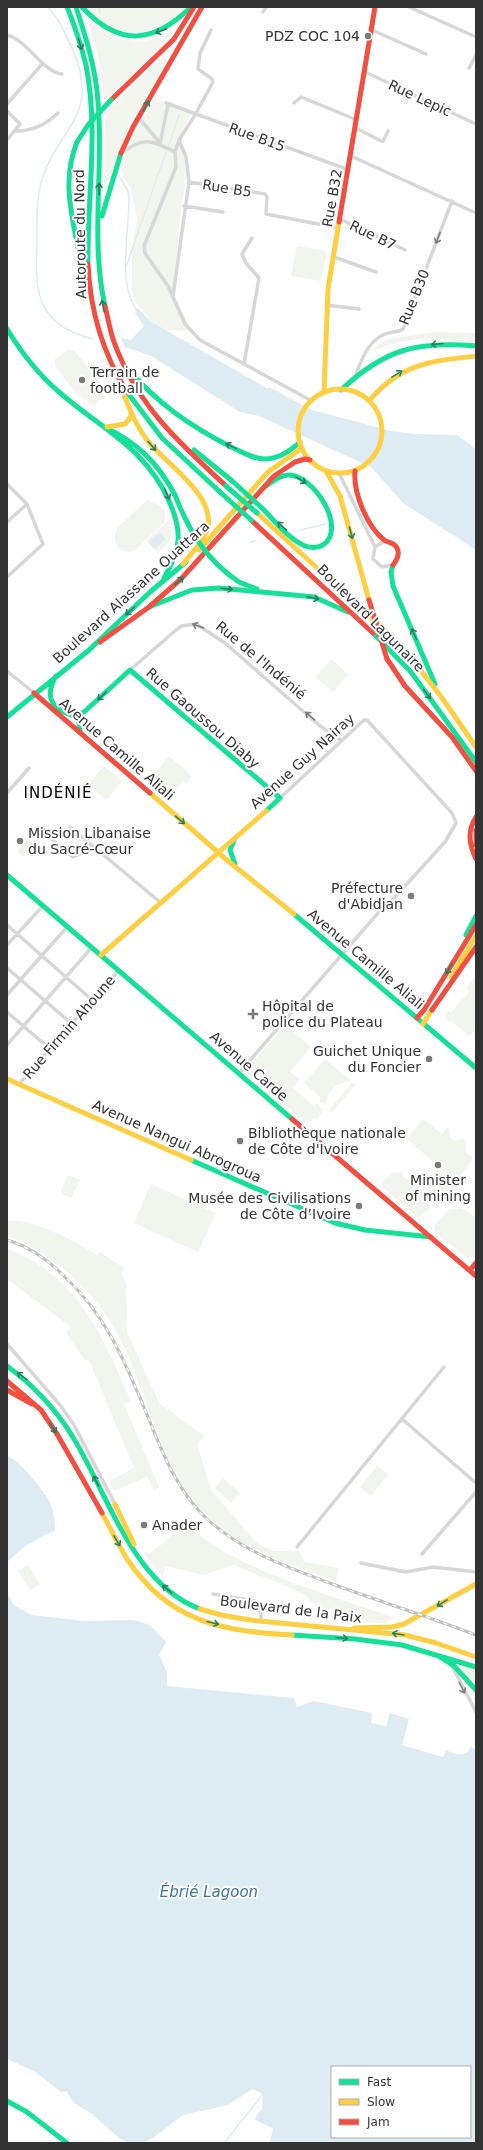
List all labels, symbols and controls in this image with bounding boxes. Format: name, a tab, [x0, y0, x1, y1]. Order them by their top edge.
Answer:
one-way arrow	[155, 27, 167, 35]
place label: PDZ COC 104	[265, 28, 360, 44]
marker: PDZ COC 104	[363, 31, 373, 41]
one-way arrow	[77, 37, 84, 50]
street label: Rue Lepic	[386, 76, 454, 120]
one-way arrow	[142, 100, 150, 112]
street label: Rue B15	[227, 119, 287, 155]
street label: Rue B32	[319, 168, 345, 228]
street label: Autoroute du Nord	[71, 169, 89, 299]
street label: Rue B5	[201, 176, 253, 200]
one-way arrow	[95, 183, 103, 196]
street label: Rue B7	[347, 217, 399, 253]
one-way arrow	[433, 231, 441, 243]
street label: Rue B30	[396, 267, 432, 327]
one-way arrow	[99, 300, 107, 313]
one-way arrow	[431, 340, 444, 348]
place label: Terrain de football	[89, 364, 159, 396]
one-way arrow	[391, 370, 403, 378]
marker: Terrain de football	[77, 375, 87, 385]
one-way arrow	[147, 440, 156, 451]
one-way arrow	[225, 442, 237, 449]
one-way arrow	[295, 476, 307, 484]
one-way arrow	[164, 488, 171, 500]
street label: Boulevard Alassane Ouattara	[50, 518, 212, 666]
one-way arrow	[277, 522, 287, 531]
one-way arrow	[347, 526, 355, 539]
street label: Boulevard Lagunaire	[314, 561, 428, 675]
one-way arrow	[174, 577, 184, 586]
one-way arrow	[220, 585, 233, 593]
one-way arrow	[307, 594, 320, 602]
one-way arrow	[125, 606, 135, 615]
street label: Rue de l'Indénié	[213, 618, 309, 702]
one-way arrow	[193, 622, 205, 630]
one-way arrow	[409, 628, 417, 640]
street label: Rue Gaoussou Diaby	[143, 664, 263, 772]
one-way arrow	[423, 688, 431, 699]
one-way arrow	[97, 691, 107, 701]
street label: Avenue Camille Aliali	[56, 695, 178, 803]
street label: Avenue Guy Nairay	[247, 710, 357, 812]
one-way arrow	[305, 712, 315, 721]
district label: INDÉNIÉ	[24, 783, 92, 802]
one-way arrow	[174, 815, 185, 824]
place label: Mission Libanaise du Sacré-Cœur	[28, 825, 151, 857]
marker: Mission Libanaise du Sacré-Cœur	[15, 836, 25, 846]
place label: Préfecture d'Abidjan	[331, 880, 403, 912]
marker: Préfecture d'Abidjan	[406, 891, 416, 901]
street label: Avenue Camille Aliali	[305, 906, 427, 1012]
one-way arrow	[445, 963, 453, 975]
street label: Rue Firmin Ahoune	[20, 972, 118, 1082]
place label: Hôpital de police du Plateau	[262, 998, 383, 1030]
marker: Hôpital de police du Plateau	[247, 1008, 259, 1020]
street label: Avenue Carde	[207, 1028, 291, 1104]
place label: Guichet Unique du Foncier	[313, 1043, 421, 1075]
marker: Guichet Unique du Foncier	[424, 1054, 434, 1064]
street label: Avenue Nangui Abrogroua	[90, 1096, 264, 1186]
place label: Bibliothèque nationale de Côte d'Ivoire	[248, 1125, 406, 1157]
marker: Bibliothèque nationale de Côte d'Ivoire	[235, 1136, 245, 1146]
marker: Minister of mining	[433, 1160, 443, 1170]
place label: Minister of mining	[405, 1172, 471, 1204]
place label: Musée des Civilisations de Côte d’Ivoire	[188, 1190, 351, 1222]
marker: Musée des Civilisations de Côte d’Ivoire	[354, 1201, 364, 1211]
one-way arrow	[16, 1372, 27, 1381]
one-way arrow	[49, 1423, 57, 1434]
one-way arrow	[92, 1475, 100, 1487]
place label: Anader	[152, 1517, 203, 1533]
marker: Anader	[139, 1520, 149, 1530]
one-way arrow	[114, 1535, 122, 1547]
one-way arrow	[162, 1585, 173, 1593]
street label: Boulevard de la Paix	[219, 1592, 363, 1626]
one-way arrow	[437, 1599, 448, 1607]
one-way arrow	[206, 1620, 219, 1628]
one-way arrow	[392, 1630, 405, 1638]
one-way arrow	[335, 1634, 348, 1641]
one-way arrow	[459, 1682, 467, 1694]
water label: Ébrié Lagoon	[160, 1882, 258, 1901]
legend	[331, 2066, 471, 2138]
text: Fast	[367, 2075, 391, 2089]
text: Slow	[367, 2095, 395, 2109]
text: Jam	[366, 2115, 390, 2129]

